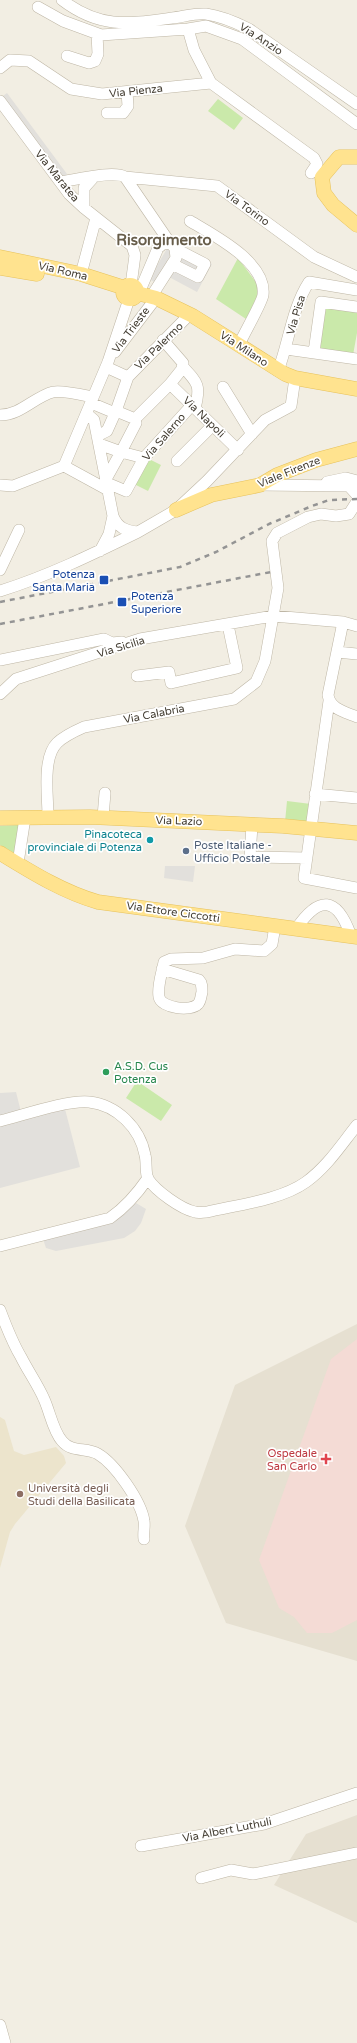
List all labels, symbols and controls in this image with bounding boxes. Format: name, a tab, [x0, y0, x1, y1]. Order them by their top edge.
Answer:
street label: Via Anzio	[237, 20, 285, 58]
street label: Via Pienza	[108, 82, 164, 100]
street label: Via Maratea	[32, 147, 82, 205]
street label: Via Torino	[222, 187, 272, 229]
district label: Risorgimento	[116, 231, 212, 250]
street label: Via Roma	[37, 259, 89, 283]
street label: Via Pisa	[284, 294, 308, 336]
street label: Via Trieste	[110, 304, 152, 356]
street label: Via Palermo	[132, 319, 186, 372]
street label: Via Milano	[217, 329, 271, 370]
street label: Via Napoli	[180, 394, 228, 440]
street label: Via Salerno	[140, 410, 188, 463]
street label: Viale Firenze	[256, 454, 322, 490]
place label: Potenza Santa Maria	[32, 568, 95, 594]
marker: Potenza Santa Maria	[98, 574, 110, 586]
place label: Potenza Superiore	[131, 590, 181, 616]
marker: Potenza Superiore	[116, 596, 128, 608]
street label: Via Sicilia	[96, 634, 146, 660]
street label: Via Calabria	[122, 702, 186, 726]
street label: Via Lazio	[155, 814, 203, 828]
place label: Pinacoteca provinciale di Potenza	[27, 828, 142, 854]
marker: Pinacoteca provinciale di Potenza	[145, 835, 155, 845]
place label: Poste Italiane - Ufficio Postale	[194, 839, 272, 865]
marker: Poste Italiane - Ufficio Postale	[181, 846, 191, 856]
street label: Via Ettore Ciccotti	[126, 899, 220, 925]
place label: A.S.D. Cus Potenza	[114, 1060, 168, 1086]
marker: A.S.D. Cus Potenza	[101, 1067, 111, 1077]
place label: Ospedale San Carlo	[267, 1447, 317, 1473]
marker: Ospedale San Carlo	[320, 1453, 332, 1465]
place label: Università degli Studi della Basilicata	[28, 1482, 135, 1508]
marker: Università degli Studi della Basilicata	[15, 1489, 25, 1499]
street label: Via Albert Luthuli	[181, 1815, 273, 1845]

